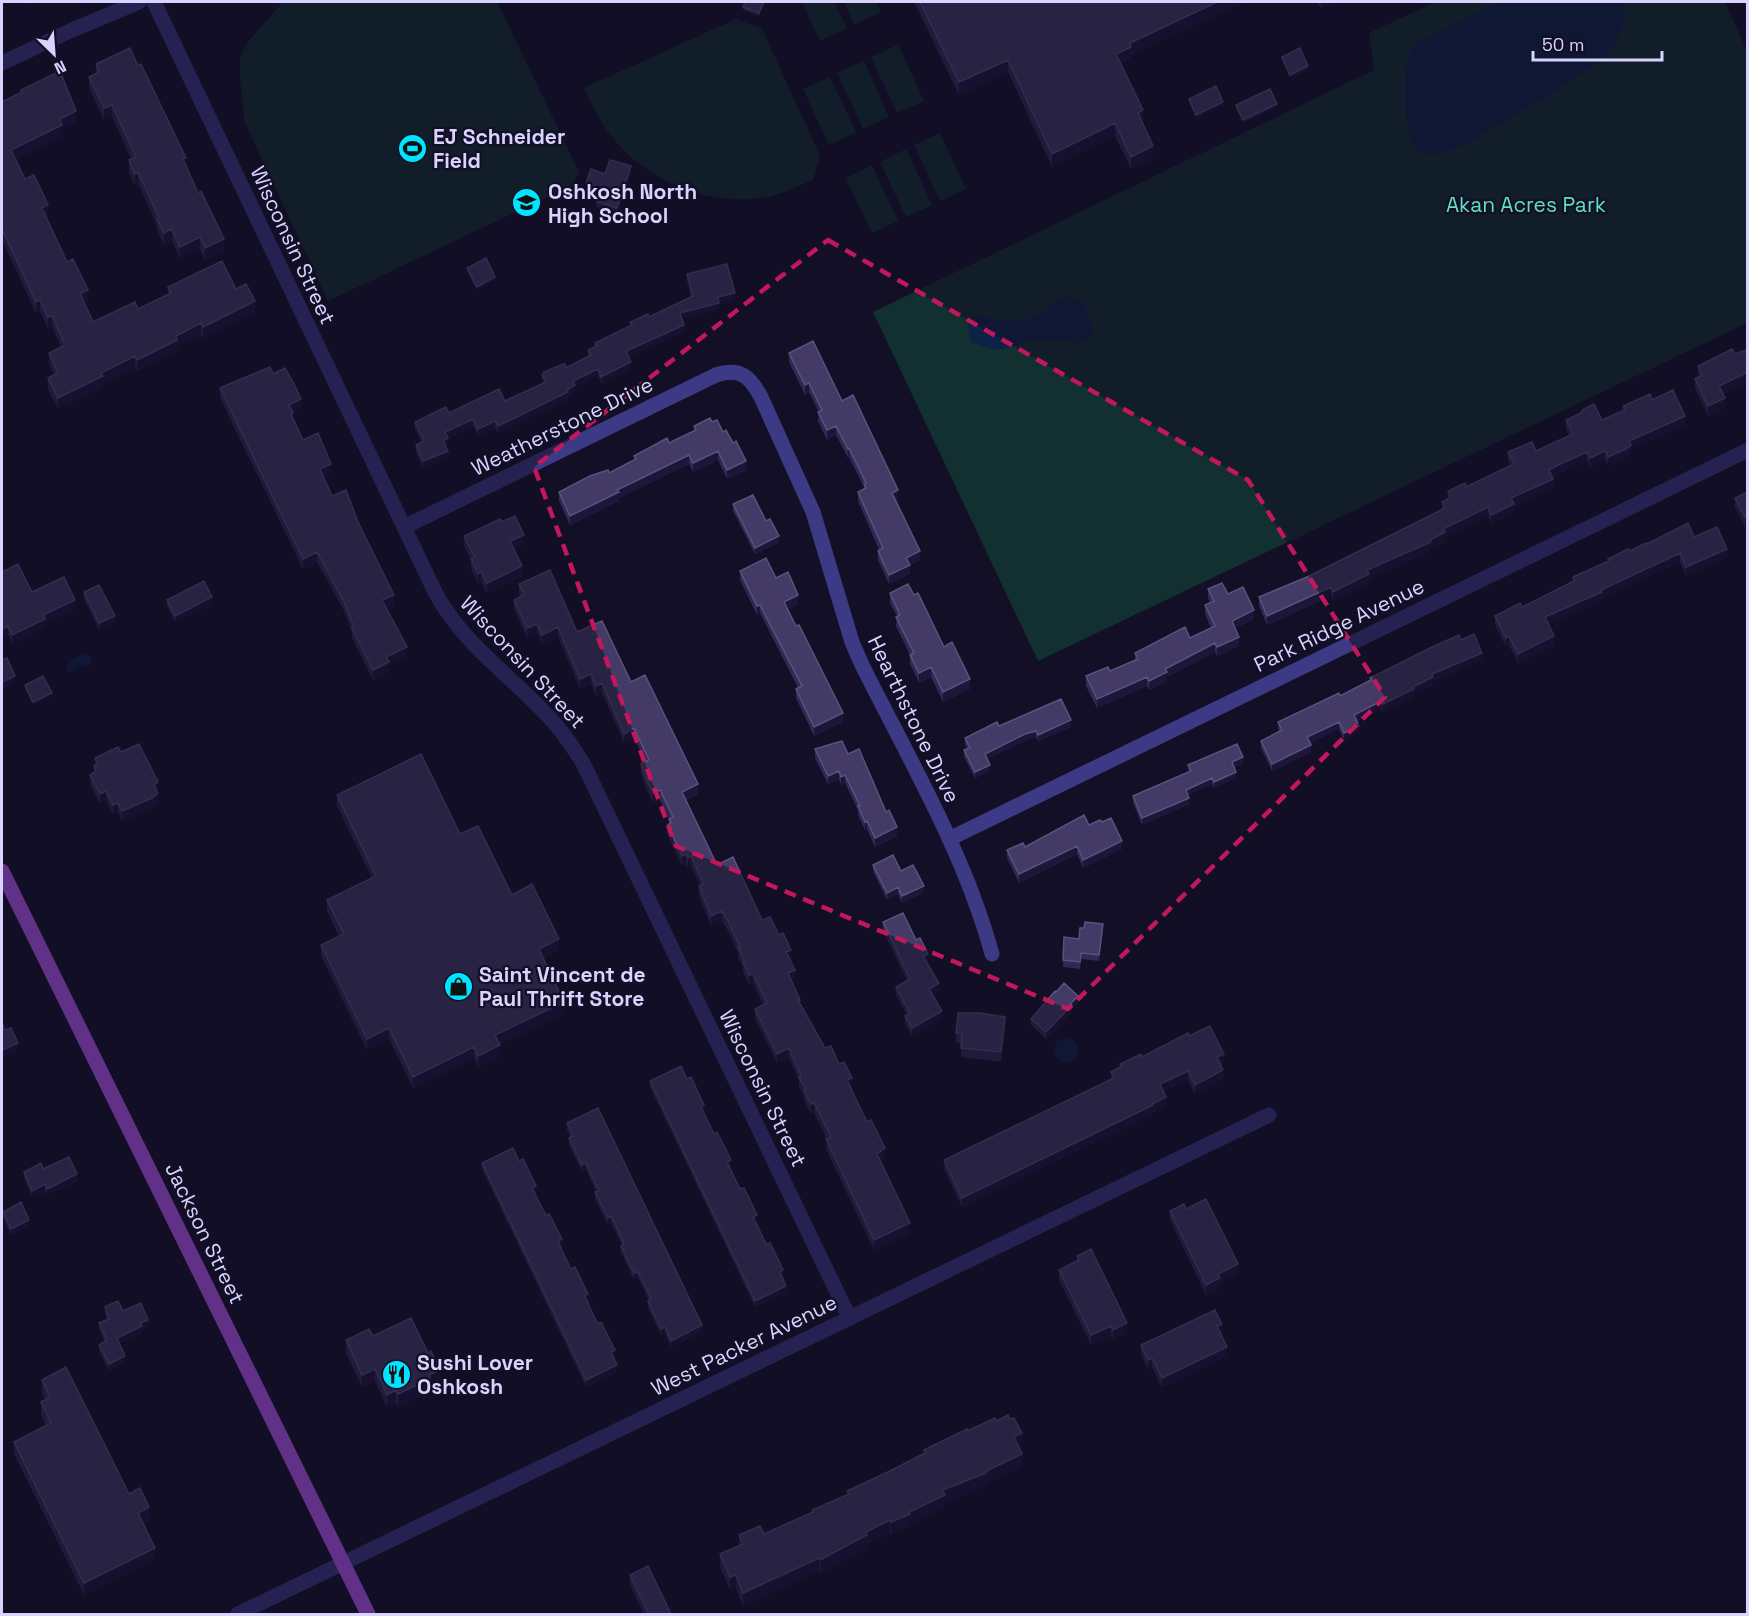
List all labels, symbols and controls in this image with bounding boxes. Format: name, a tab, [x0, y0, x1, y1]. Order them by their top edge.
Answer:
north arrow	[24, 24, 84, 84]
scale bar	[1533, 24, 1662, 62]
text: 50 m	[1542, 33, 1584, 56]
text: N	[51, 55, 69, 79]
place label: EJ Schneider Field	[433, 123, 565, 174]
sports icon: EJ Schneider Field	[396, 132, 428, 164]
street label: Wisconsin Street	[244, 162, 342, 328]
place label: Oshkosh North High School	[548, 178, 697, 229]
school or university icon: Oshkosh North High School	[511, 187, 543, 219]
park label: Akan Acres Park	[1446, 191, 1606, 218]
street label: Weatherstone Drive	[467, 370, 657, 482]
street label: Park Ridge Avenue	[1249, 572, 1429, 678]
street label: Wisconsin Street	[455, 590, 591, 734]
street label: Hearthstone Drive	[862, 631, 966, 807]
place label: Saint Vincent de Paul Thrift Store	[479, 961, 646, 1012]
shop icon: Saint Vincent de Paul Thrift Store	[442, 970, 474, 1002]
street label: Wisconsin Street	[713, 1005, 813, 1171]
street label: Jackson Street	[159, 1158, 251, 1308]
street label: West Packer Avenue	[647, 1288, 841, 1402]
place label: Sushi Lover Oshkosh	[417, 1349, 533, 1400]
restaurant icon: Sushi Lover Oshkosh	[380, 1358, 412, 1390]

